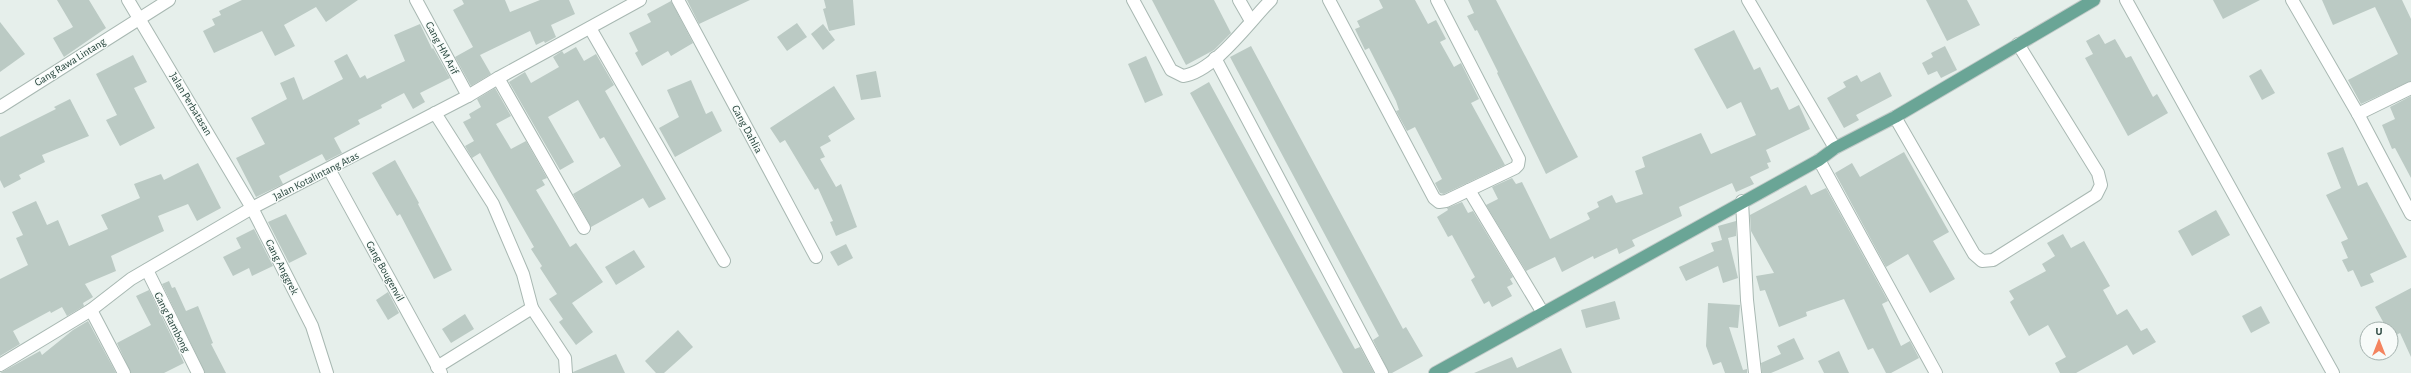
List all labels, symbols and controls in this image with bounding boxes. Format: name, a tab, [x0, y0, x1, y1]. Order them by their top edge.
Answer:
street label: Gang HM Arif	[423, 20, 461, 77]
street label: Gang Rawa Lintang	[32, 35, 108, 88]
street label: Jalan Perbatasan	[168, 71, 214, 137]
street label: Gang Dahlia	[730, 103, 764, 155]
street label: Jalan Kotalintang Atas	[271, 150, 361, 202]
street label: Gang Anggrek	[263, 238, 301, 296]
street label: Gang Bougenvil	[364, 239, 406, 303]
street label: Gang Rambong	[152, 290, 192, 354]
north arrow	[2359, 321, 2399, 361]
text: U	[2375, 326, 2383, 337]

